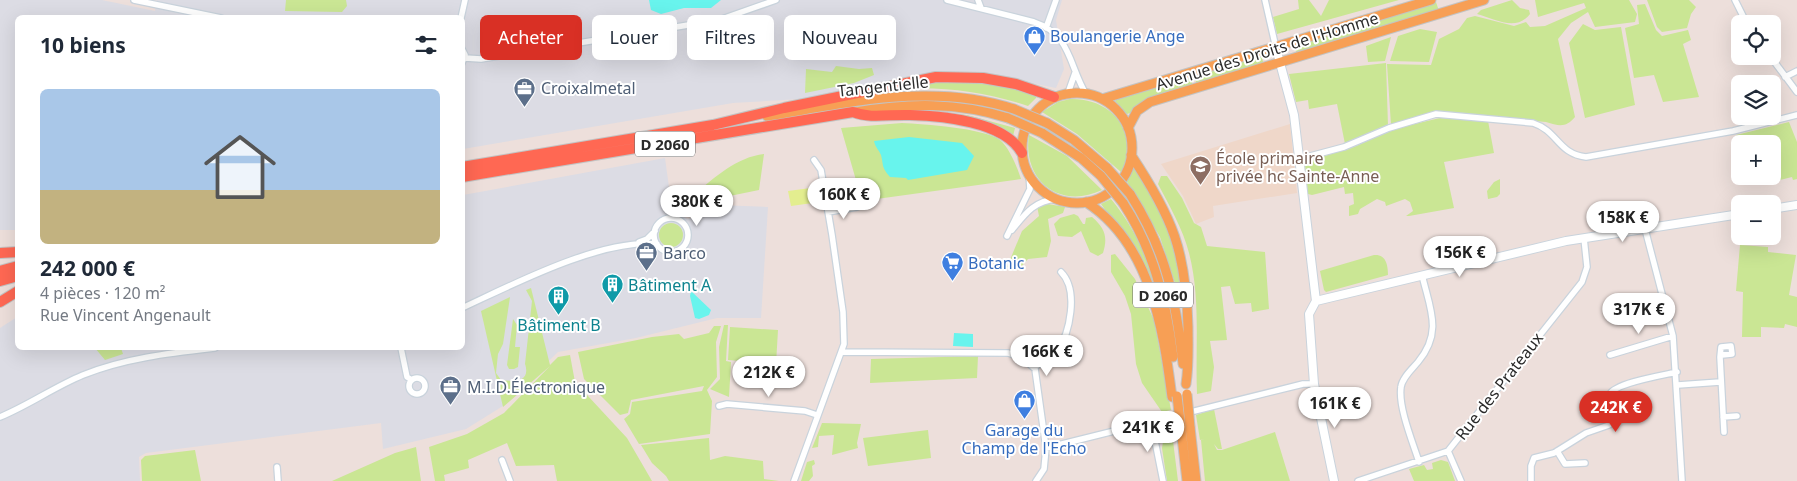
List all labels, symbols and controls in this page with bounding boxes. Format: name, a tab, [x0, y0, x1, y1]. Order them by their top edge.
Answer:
street label: Avenue des Droits de l'Homme	[1153, 7, 1381, 95]
chip: Acheter	[480, 15, 582, 60]
chip: Louer	[592, 15, 677, 60]
chip: Filtres	[687, 15, 774, 60]
chip: Nouveau	[784, 15, 896, 60]
map controls	[1731, 15, 1781, 245]
button: locate	[1731, 15, 1781, 65]
shop icon: Boulangerie Ange	[1022, 24, 1046, 55]
place label: Boulangerie Ange	[1050, 25, 1185, 47]
text: 10 biens	[40, 31, 126, 59]
icon: filters	[412, 31, 440, 59]
street label: Tangentielle	[836, 70, 930, 102]
button: layers	[1731, 75, 1781, 125]
office icon: Croixalmetal	[513, 76, 537, 107]
place label: Croixalmetal	[541, 77, 636, 99]
icon: home	[195, 122, 285, 212]
road number: D 2060	[635, 132, 695, 156]
button: +	[1731, 135, 1781, 185]
place label: École primaire privée hc Sainte-Anne	[1216, 147, 1379, 187]
school or university icon: École primaire privée hc Sainte-Anne	[1188, 155, 1212, 186]
pin: 160K €	[803, 178, 885, 220]
text: 160K €	[818, 183, 870, 205]
pin: 380K €	[656, 184, 738, 227]
text: 380K €	[671, 190, 723, 212]
button: −	[1731, 195, 1781, 245]
pin: 158K €	[1582, 200, 1664, 243]
text: 158K €	[1597, 206, 1649, 228]
pin: 156K €	[1419, 236, 1501, 278]
office icon: Barco	[635, 241, 659, 272]
text: 156K €	[1434, 241, 1486, 263]
place label: Barco	[663, 242, 706, 264]
supermarket icon: Botanic	[940, 251, 964, 282]
place label: Botanic	[968, 252, 1025, 274]
text: 242 000 €	[40, 254, 135, 282]
building icon: Bâtiment A	[600, 273, 624, 304]
place label: Bâtiment A	[628, 274, 712, 296]
text: 4 pièces · 120 m²	[40, 282, 165, 304]
road number: D 2060	[1133, 282, 1193, 308]
building icon: Bâtiment B	[547, 284, 571, 315]
pin: 317K €	[1598, 292, 1680, 335]
text: 317K €	[1613, 298, 1665, 320]
text: Rue Vincent Angenault	[40, 304, 211, 326]
place label: Bâtiment B	[517, 314, 601, 336]
street label: Rue des Prateaux	[1450, 327, 1548, 444]
pin: 166K €	[1006, 334, 1088, 377]
text: 166K €	[1021, 340, 1073, 362]
pin: 212K €	[728, 356, 810, 398]
text: 212K €	[743, 361, 795, 383]
office icon: M.I.D.Électronique	[439, 375, 463, 406]
place label: M.I.D.Électronique	[467, 376, 605, 398]
pin: 161K €	[1294, 386, 1376, 429]
shop icon: Garage du Champ de l'Echo	[1012, 389, 1036, 420]
pin: 242K €	[1575, 390, 1657, 433]
text: 161K €	[1309, 392, 1361, 414]
text: 242K €	[1590, 396, 1642, 418]
pin: 241K €	[1107, 410, 1189, 453]
text: 241K €	[1122, 416, 1174, 438]
place label: Garage du Champ de l'Echo	[962, 419, 1086, 459]

